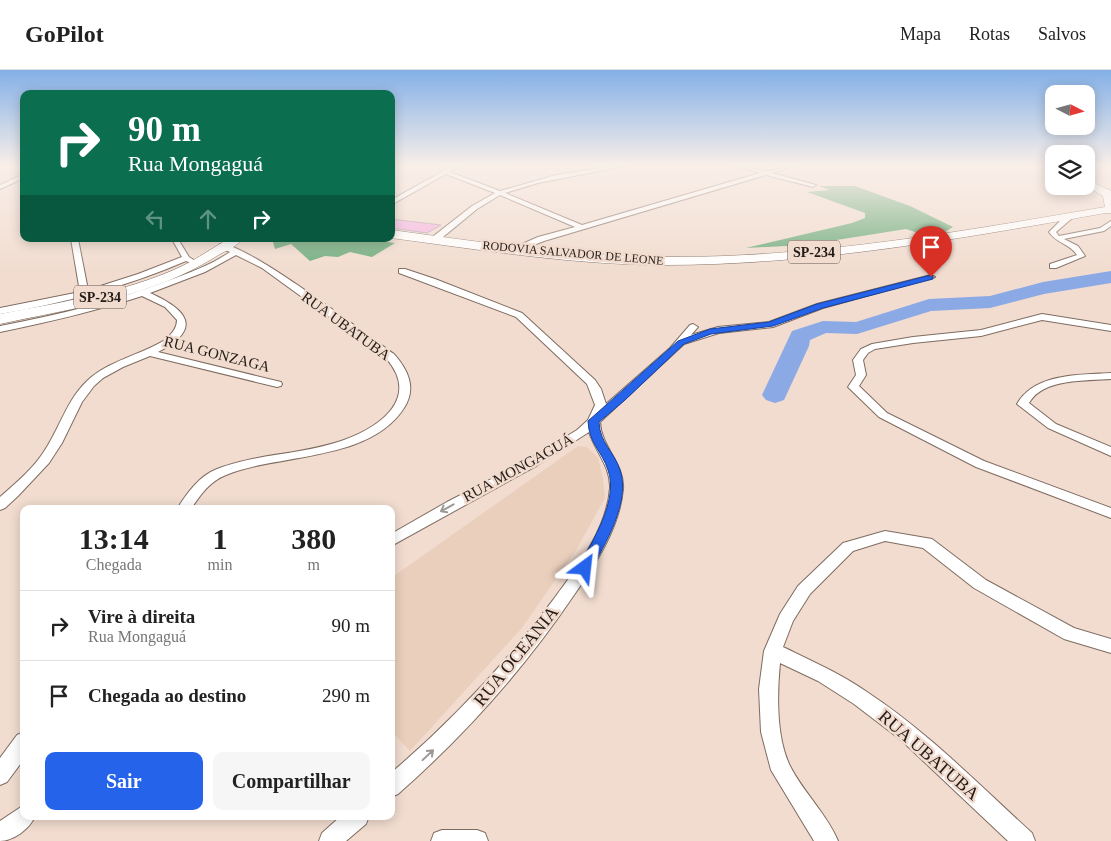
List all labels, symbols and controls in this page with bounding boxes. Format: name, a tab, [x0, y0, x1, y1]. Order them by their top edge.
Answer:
text: GoPilot	[25, 21, 104, 47]
text: Mapa	[900, 24, 941, 44]
text: Rotas	[969, 24, 1010, 44]
text: Salvos	[1038, 24, 1086, 44]
north arrow	[1045, 85, 1095, 135]
map controls	[1045, 85, 1095, 195]
icon: right	[45, 110, 110, 175]
text: 90 m	[128, 110, 201, 149]
button: layers	[1045, 145, 1095, 195]
text: Rua Mongaguá	[128, 151, 263, 176]
icon: left	[141, 205, 169, 233]
icon: ahead	[194, 205, 222, 233]
icon: right	[247, 205, 275, 233]
pin	[910, 226, 952, 277]
icon: arrive	[917, 233, 945, 261]
street label: RODOVIA SALVADOR DE LEONE	[482, 238, 664, 268]
road number: SP-234	[788, 240, 840, 263]
road number: SP-234	[74, 286, 126, 308]
street label: RUA UBATUBA	[299, 289, 393, 364]
street label: RUA GONZAGA	[162, 333, 272, 375]
street label: RUA MONGAGUÁ	[460, 431, 576, 505]
one-way arrow	[440, 504, 455, 513]
text: 13:14	[79, 522, 149, 555]
text: 1	[212, 522, 227, 555]
text: 380	[291, 522, 336, 555]
position arrow	[558, 541, 610, 593]
text: Chegada	[86, 556, 142, 573]
text: min	[208, 556, 232, 573]
text: m	[307, 556, 320, 573]
street label: RUA OCEANIA	[470, 602, 562, 710]
text: Vire à direita	[88, 606, 195, 627]
icon: right	[45, 612, 73, 640]
text: 90 m	[331, 615, 370, 636]
text: Rua Mongaguá	[88, 628, 186, 645]
icon: arrive	[45, 682, 73, 710]
text: Chegada ao destino	[88, 685, 246, 706]
text: 290 m	[322, 685, 370, 706]
street label: RUA UBATUBA	[875, 706, 983, 804]
one-way arrow	[421, 749, 434, 761]
button: Sair	[45, 752, 203, 810]
button: Compartilhar	[213, 752, 370, 810]

